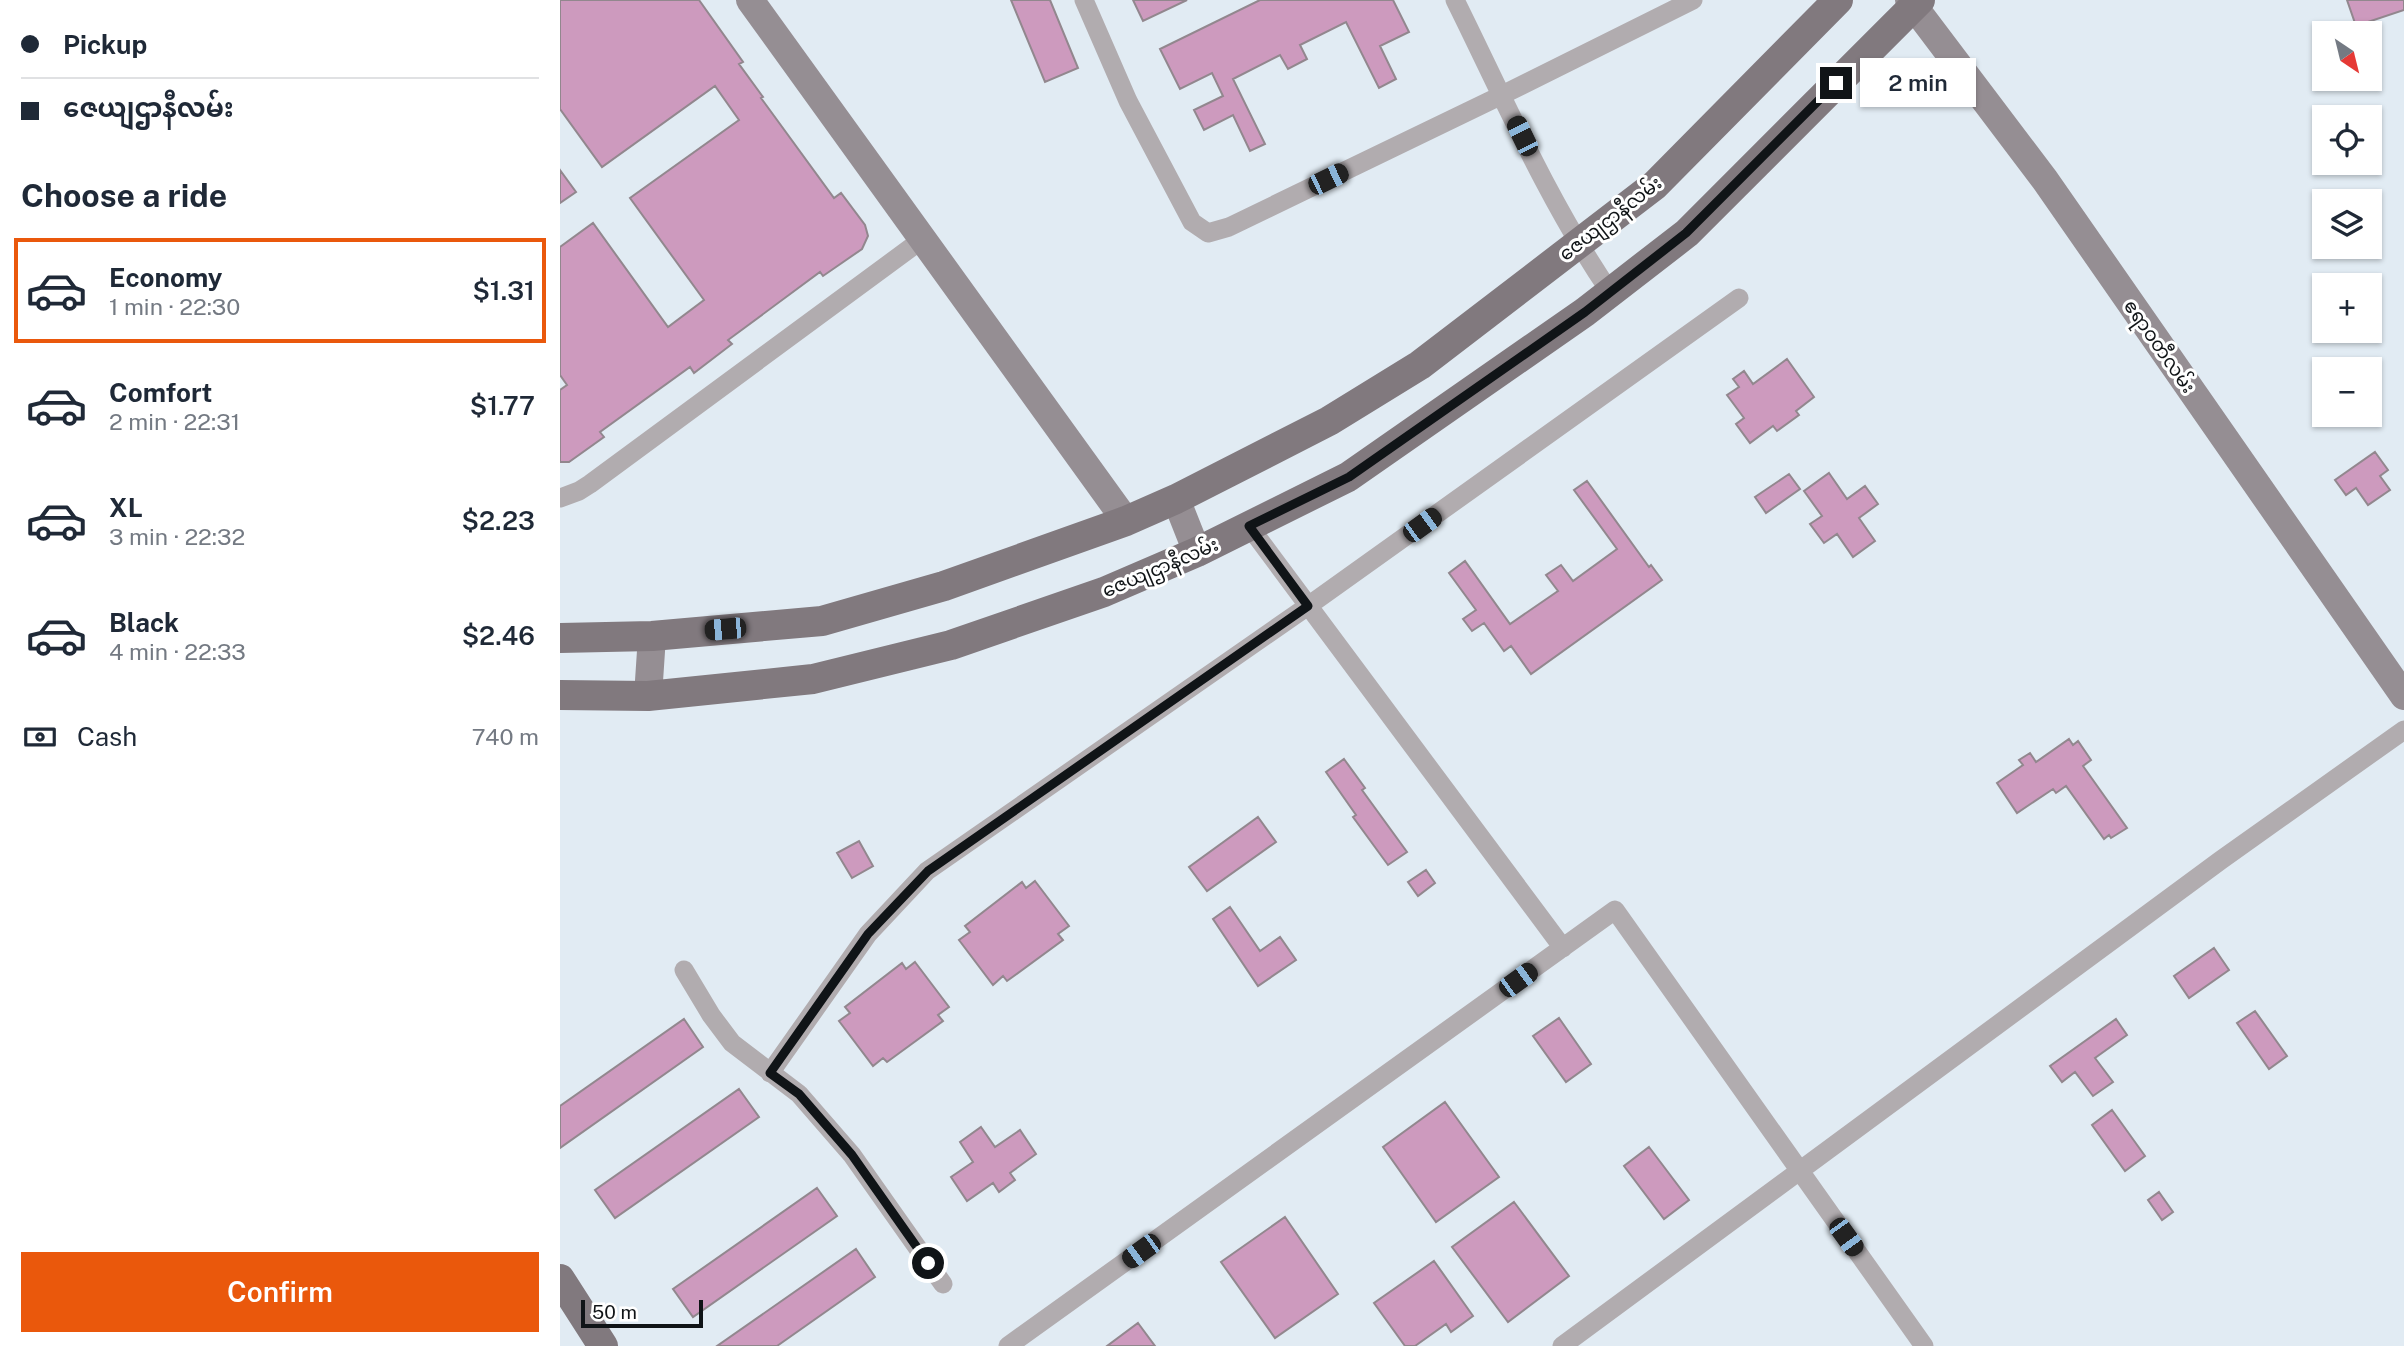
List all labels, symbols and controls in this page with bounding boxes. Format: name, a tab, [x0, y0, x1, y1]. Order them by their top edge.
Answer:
north arrow	[2312, 21, 2382, 91]
map controls	[2312, 21, 2382, 427]
text: Pickup	[63, 29, 147, 60]
callout: 2 min	[1860, 58, 1976, 108]
route end	[1820, 67, 1852, 99]
text: 2 min	[1888, 69, 1948, 96]
text: ဇေယျဌာနီလမ်း	[63, 92, 234, 123]
button: locate	[2312, 105, 2382, 175]
car	[1504, 113, 1541, 159]
car	[1305, 160, 1352, 198]
street label: ဇေယျဌာနီလမ်း	[1553, 169, 1669, 269]
text: Choose a ride	[21, 177, 227, 214]
button: layers	[2312, 189, 2382, 259]
icon: car	[25, 259, 88, 322]
text: Economy	[109, 262, 222, 293]
button: +	[2312, 273, 2382, 343]
text: $1.31	[472, 275, 535, 306]
text: 1 min · 22:30	[109, 293, 240, 320]
street label: ဧရာဝတီလမ်း	[2116, 293, 2203, 400]
button: −	[2312, 357, 2382, 427]
icon: car	[25, 374, 88, 437]
text: Comfort	[109, 377, 212, 408]
text: $1.77	[470, 390, 535, 421]
text: 2 min · 22:31	[109, 408, 240, 435]
icon: car	[25, 489, 88, 552]
text: XL	[109, 492, 143, 523]
car	[1399, 504, 1446, 546]
text: $2.23	[462, 505, 535, 536]
text: 3 min · 22:32	[109, 523, 245, 550]
street label: ဇေယျဌာနီလမ်း	[1098, 530, 1223, 606]
icon: car	[25, 604, 88, 667]
text: Black	[109, 607, 179, 638]
car	[704, 617, 747, 641]
text: $2.46	[462, 620, 535, 651]
text: 4 min · 22:33	[109, 638, 246, 665]
icon: cash	[21, 718, 59, 756]
text: Cash	[77, 721, 137, 752]
text: 740 m	[472, 723, 539, 750]
car	[1495, 959, 1542, 1001]
car	[1826, 1214, 1867, 1260]
car	[1118, 1230, 1165, 1272]
route start	[912, 1247, 944, 1279]
button: Confirm	[21, 1252, 539, 1332]
scale bar	[581, 1297, 704, 1329]
text: 50 m	[592, 1301, 637, 1323]

